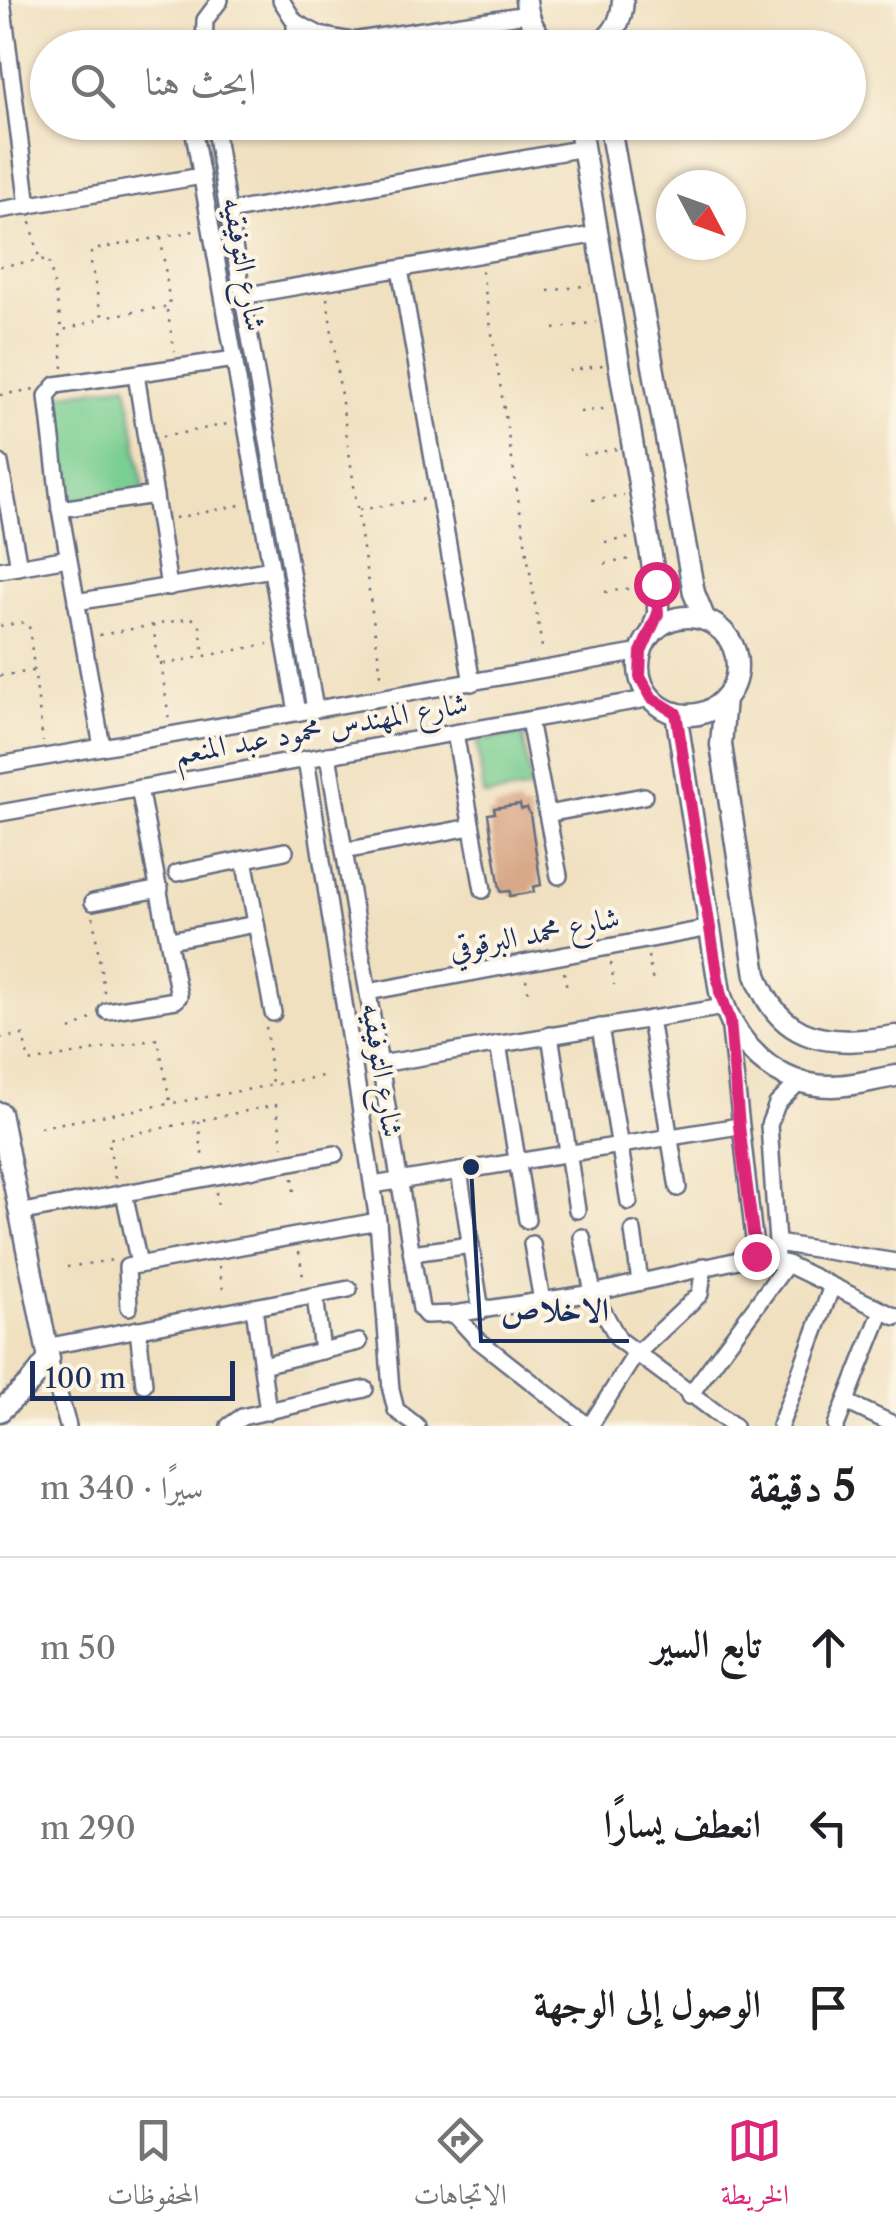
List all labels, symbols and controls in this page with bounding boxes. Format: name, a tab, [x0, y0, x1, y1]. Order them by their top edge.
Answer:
search box	[30, 30, 866, 140]
icon: search	[65, 58, 120, 113]
text: ابحث هنا	[145, 58, 256, 105]
north arrow	[656, 170, 746, 260]
street label: شارع التوفيقيه	[208, 194, 275, 335]
route start	[634, 562, 680, 608]
street label: شارع المهندس محمود عبد المنعم	[172, 684, 472, 782]
street label: شارع محمد البرقوقي	[446, 898, 624, 975]
street label: شارع التوفيقيه	[347, 1000, 412, 1141]
route end	[734, 1234, 780, 1280]
callout: الاخلاص	[481, 1279, 629, 1341]
text: الاخلاص	[501, 1290, 609, 1330]
scale bar	[30, 1356, 235, 1400]
text: 100 m	[45, 1361, 126, 1395]
text: 5 دقيقة	[749, 1460, 856, 1512]
text: سيرًا · 340 m	[40, 1468, 203, 1507]
text: تابع السير	[652, 1620, 761, 1667]
icon: ahead	[801, 1620, 856, 1675]
text: 50 m	[40, 1628, 116, 1667]
text: انعطف يسارًا	[604, 1800, 761, 1847]
icon: left	[801, 1800, 856, 1855]
text: 290 m	[40, 1808, 136, 1847]
text: الوصول إلى الوجهة	[534, 1980, 761, 2027]
icon: arrive	[801, 1980, 856, 2035]
tab: المحفوظات	[107, 2113, 199, 2222]
tab: الاتجاهات	[413, 2113, 507, 2222]
tab: الخريطة	[721, 2113, 789, 2222]

